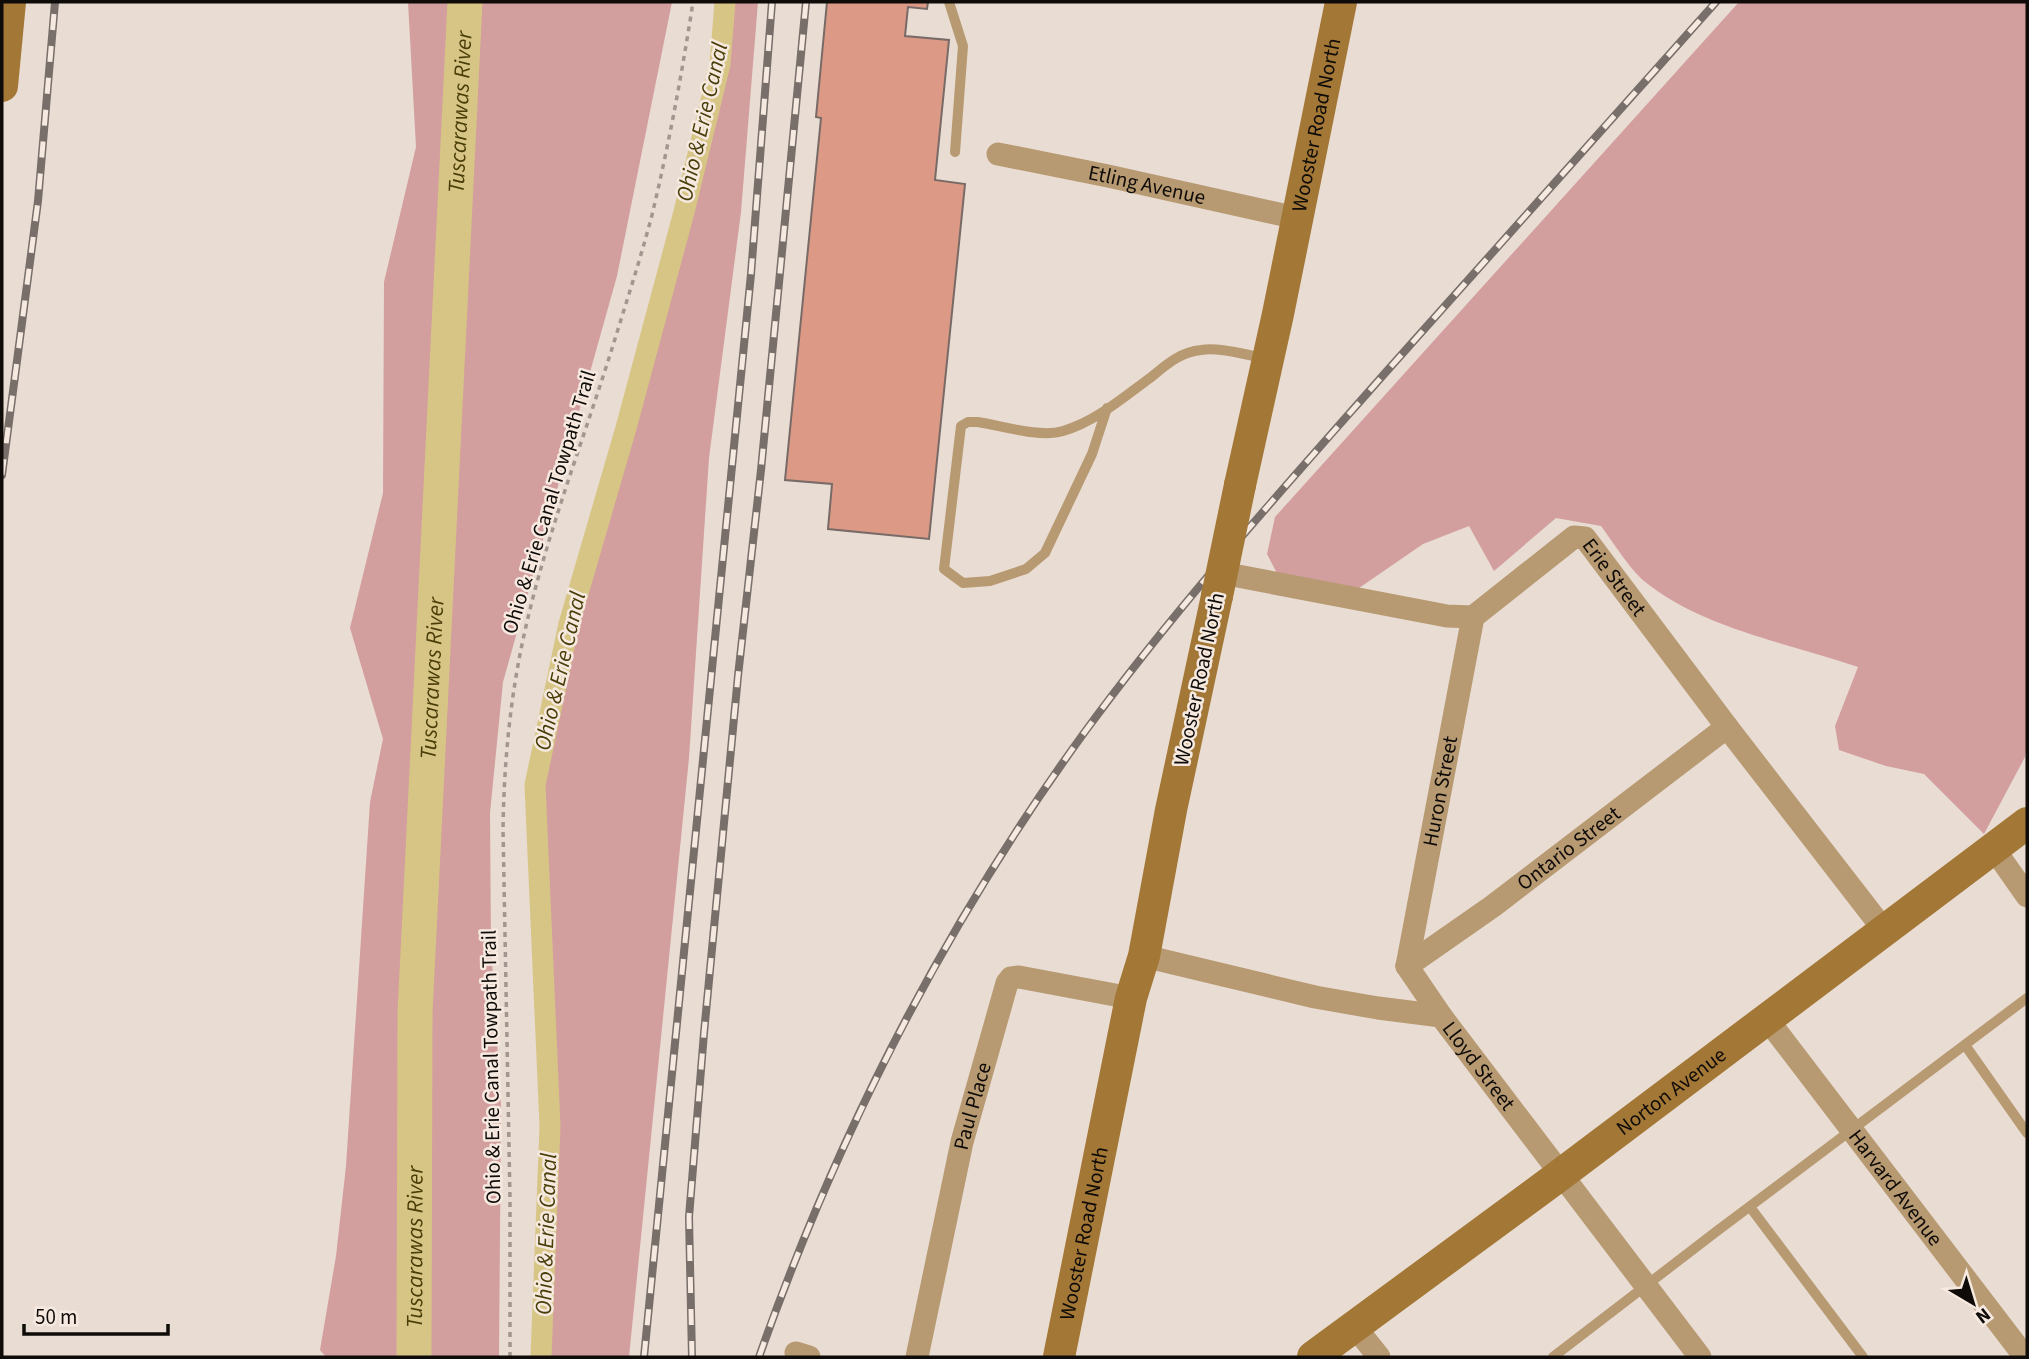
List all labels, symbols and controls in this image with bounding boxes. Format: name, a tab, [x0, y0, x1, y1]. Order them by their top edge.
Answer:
water label: Tuscarawas River	[439, 29, 480, 194]
street label: Wooster Road North	[1284, 36, 1348, 214]
water label: Ohio & Erie Canal	[668, 39, 736, 205]
street label: Etling Avenue	[1086, 157, 1208, 212]
street label: Ohio & Erie Canal Towpath Trail	[495, 366, 603, 638]
street label: Erie Street	[1575, 532, 1654, 623]
water label: Ohio & Erie Canal	[526, 588, 594, 754]
street label: Wooster Road North	[1166, 590, 1232, 768]
water label: Tuscarawas River	[411, 595, 452, 760]
street label: Huron Street	[1415, 733, 1465, 849]
street label: Ontario Street	[1510, 799, 1627, 898]
street label: Ohio & Erie Canal Towpath Trail	[474, 930, 508, 1204]
street label: Lloyd Street	[1435, 1015, 1523, 1117]
street label: Norton Avenue	[1610, 1040, 1732, 1143]
street label: Paul Place	[946, 1059, 999, 1153]
street label: Harvard Avenue	[1841, 1123, 1950, 1252]
street label: Wooster Road North	[1052, 1144, 1116, 1323]
water label: Ohio & Erie Canal	[527, 1152, 565, 1316]
water label: Tuscarawas River	[398, 1165, 431, 1328]
north arrow	[1938, 1268, 2008, 1338]
scale bar	[24, 1292, 168, 1336]
text: N	[1969, 1301, 1996, 1330]
text: 50 m	[35, 1302, 77, 1332]

